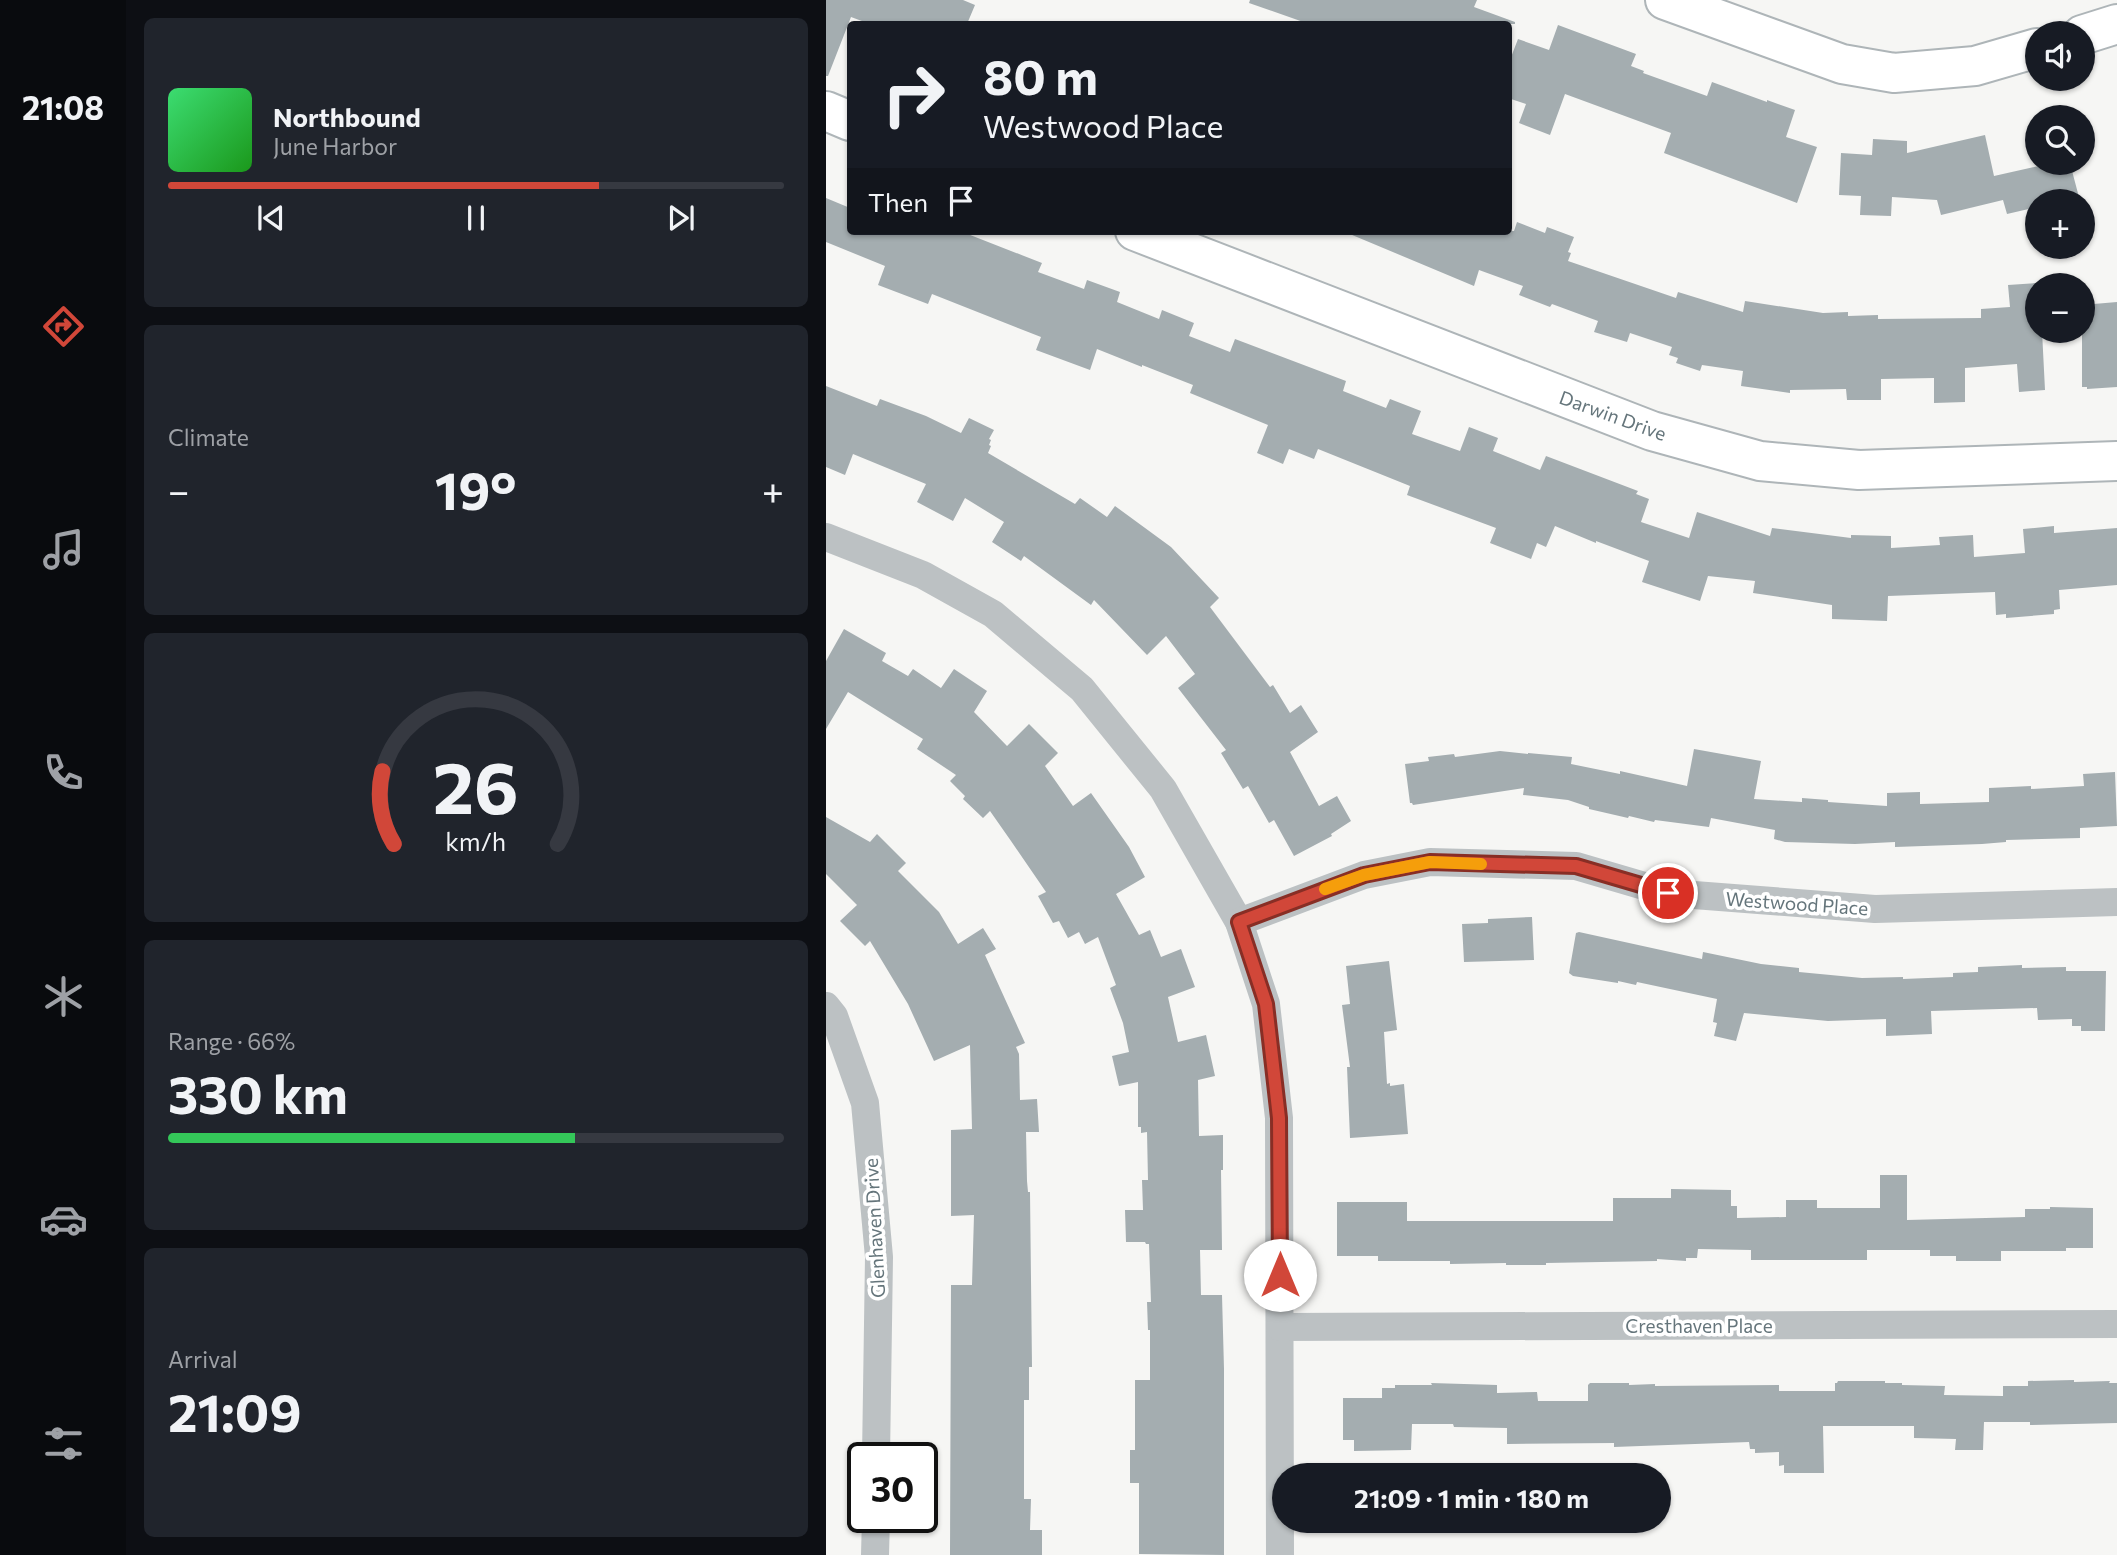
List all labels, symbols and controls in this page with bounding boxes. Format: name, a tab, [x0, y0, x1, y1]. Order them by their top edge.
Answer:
map controls	[2025, 21, 2095, 343]
button: sound	[2025, 21, 2095, 91]
text: 80 m	[983, 45, 1098, 105]
icon: right	[868, 49, 959, 140]
text: 21:08	[22, 87, 104, 127]
text: Northbound	[273, 101, 421, 132]
text: Westwood Place	[983, 105, 1223, 145]
button: search	[2025, 105, 2095, 175]
text: June Harbor	[273, 132, 397, 160]
icon: arrive	[942, 182, 980, 220]
text: Then	[868, 186, 928, 217]
button: +	[2025, 189, 2095, 259]
icon: previous	[252, 199, 290, 237]
icon: pause	[457, 199, 495, 237]
icon: next	[662, 199, 700, 237]
button: −	[2025, 273, 2095, 343]
icon: directions	[39, 302, 88, 351]
street label: Darwin Drive	[1556, 385, 1670, 445]
text: Climate	[168, 423, 249, 451]
text: 19°	[435, 457, 516, 521]
text: −	[168, 466, 190, 513]
text: +	[762, 466, 784, 513]
icon: music	[39, 525, 88, 574]
text: 26	[433, 740, 519, 829]
icon: phone	[39, 748, 88, 797]
text: km/h	[446, 825, 506, 855]
pin	[1638, 863, 1698, 923]
icon: arrive	[1649, 874, 1687, 912]
street label: Westwood Place	[1725, 887, 1869, 919]
icon: climate	[39, 972, 88, 1021]
text: Range · 66%	[168, 1027, 295, 1055]
text: 330 km	[168, 1061, 348, 1125]
street label: Glenhaven Drive	[859, 1157, 889, 1299]
icon: car	[39, 1195, 88, 1244]
position arrow	[1243, 1238, 1317, 1312]
street label: Cresthaven Place	[1625, 1314, 1773, 1337]
text: Arrival	[168, 1345, 238, 1373]
text: 21:09	[168, 1379, 302, 1443]
icon: filters	[39, 1419, 88, 1468]
speed limit sign: 30	[847, 1442, 938, 1533]
text: 21:09 · 1 min · 180 m	[1354, 1482, 1589, 1513]

